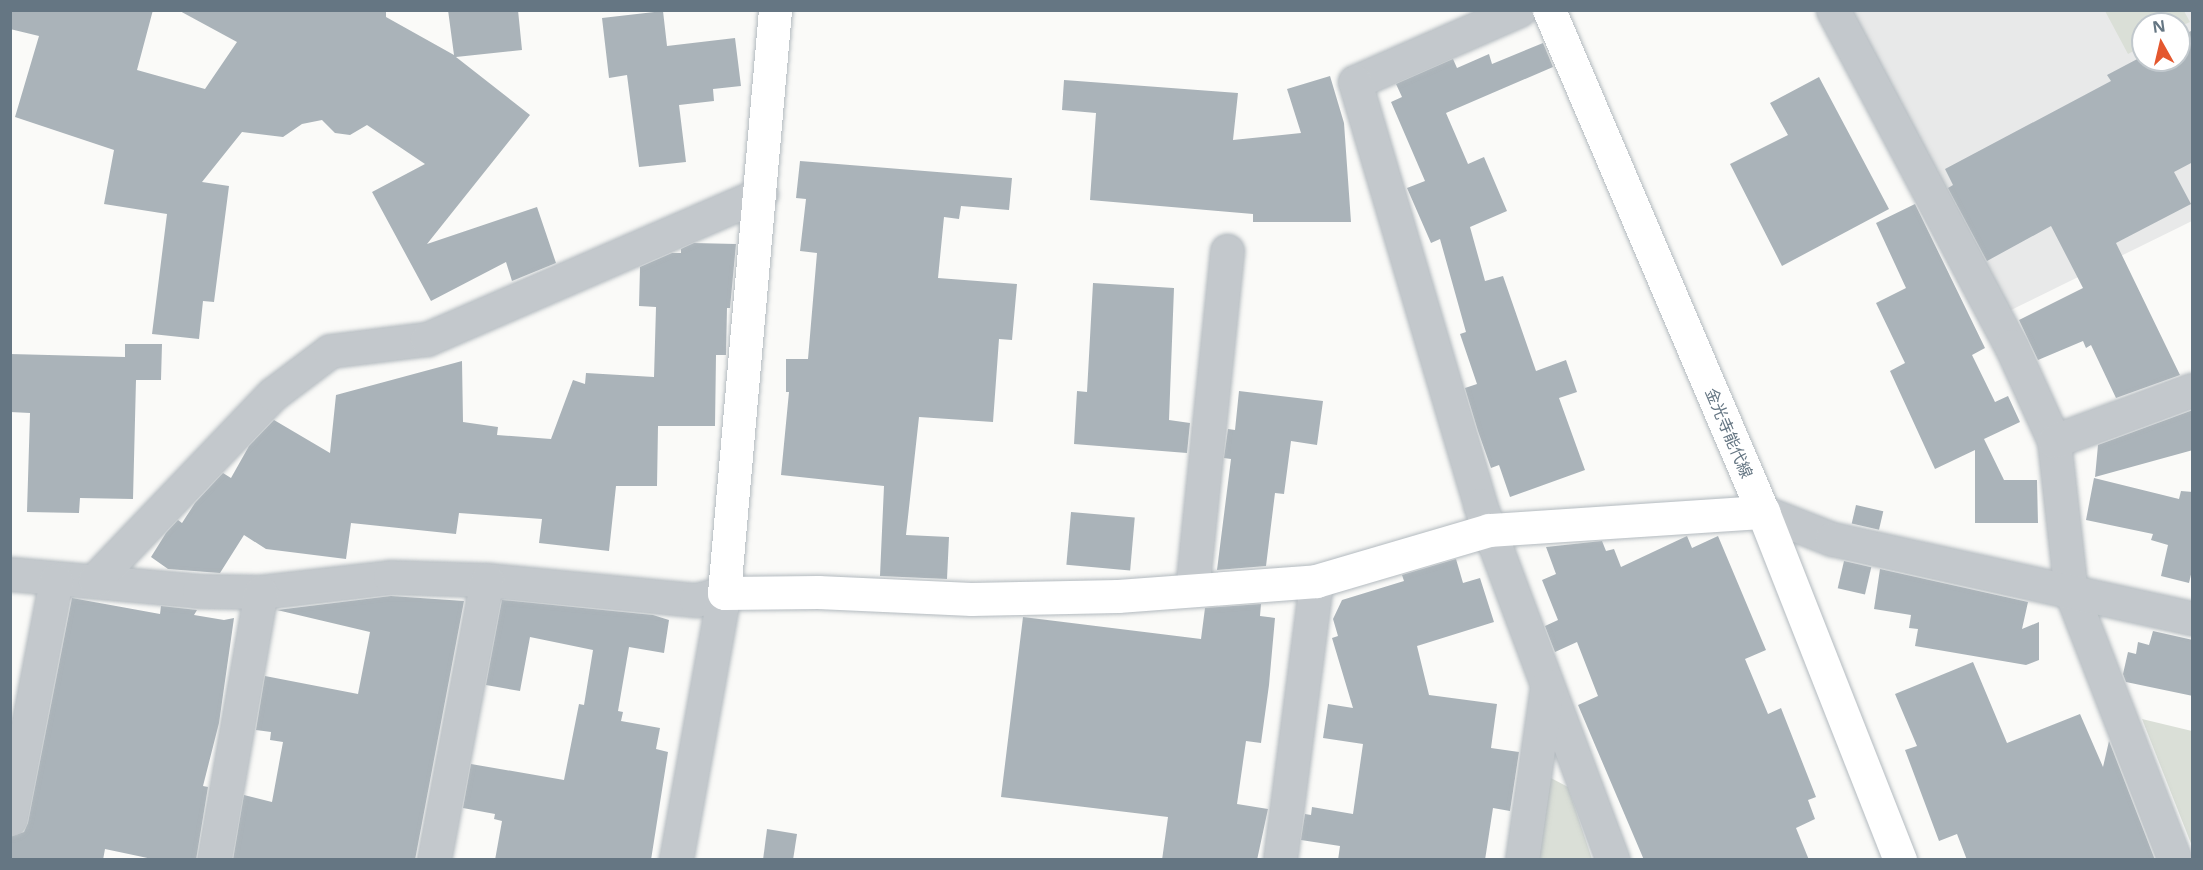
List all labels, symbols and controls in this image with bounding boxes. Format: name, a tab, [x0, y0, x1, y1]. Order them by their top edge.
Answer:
north arrow	[2131, 12, 2191, 72]
text: N	[2151, 14, 2167, 38]
street label: 金光寺能代線	[1701, 385, 1757, 481]

